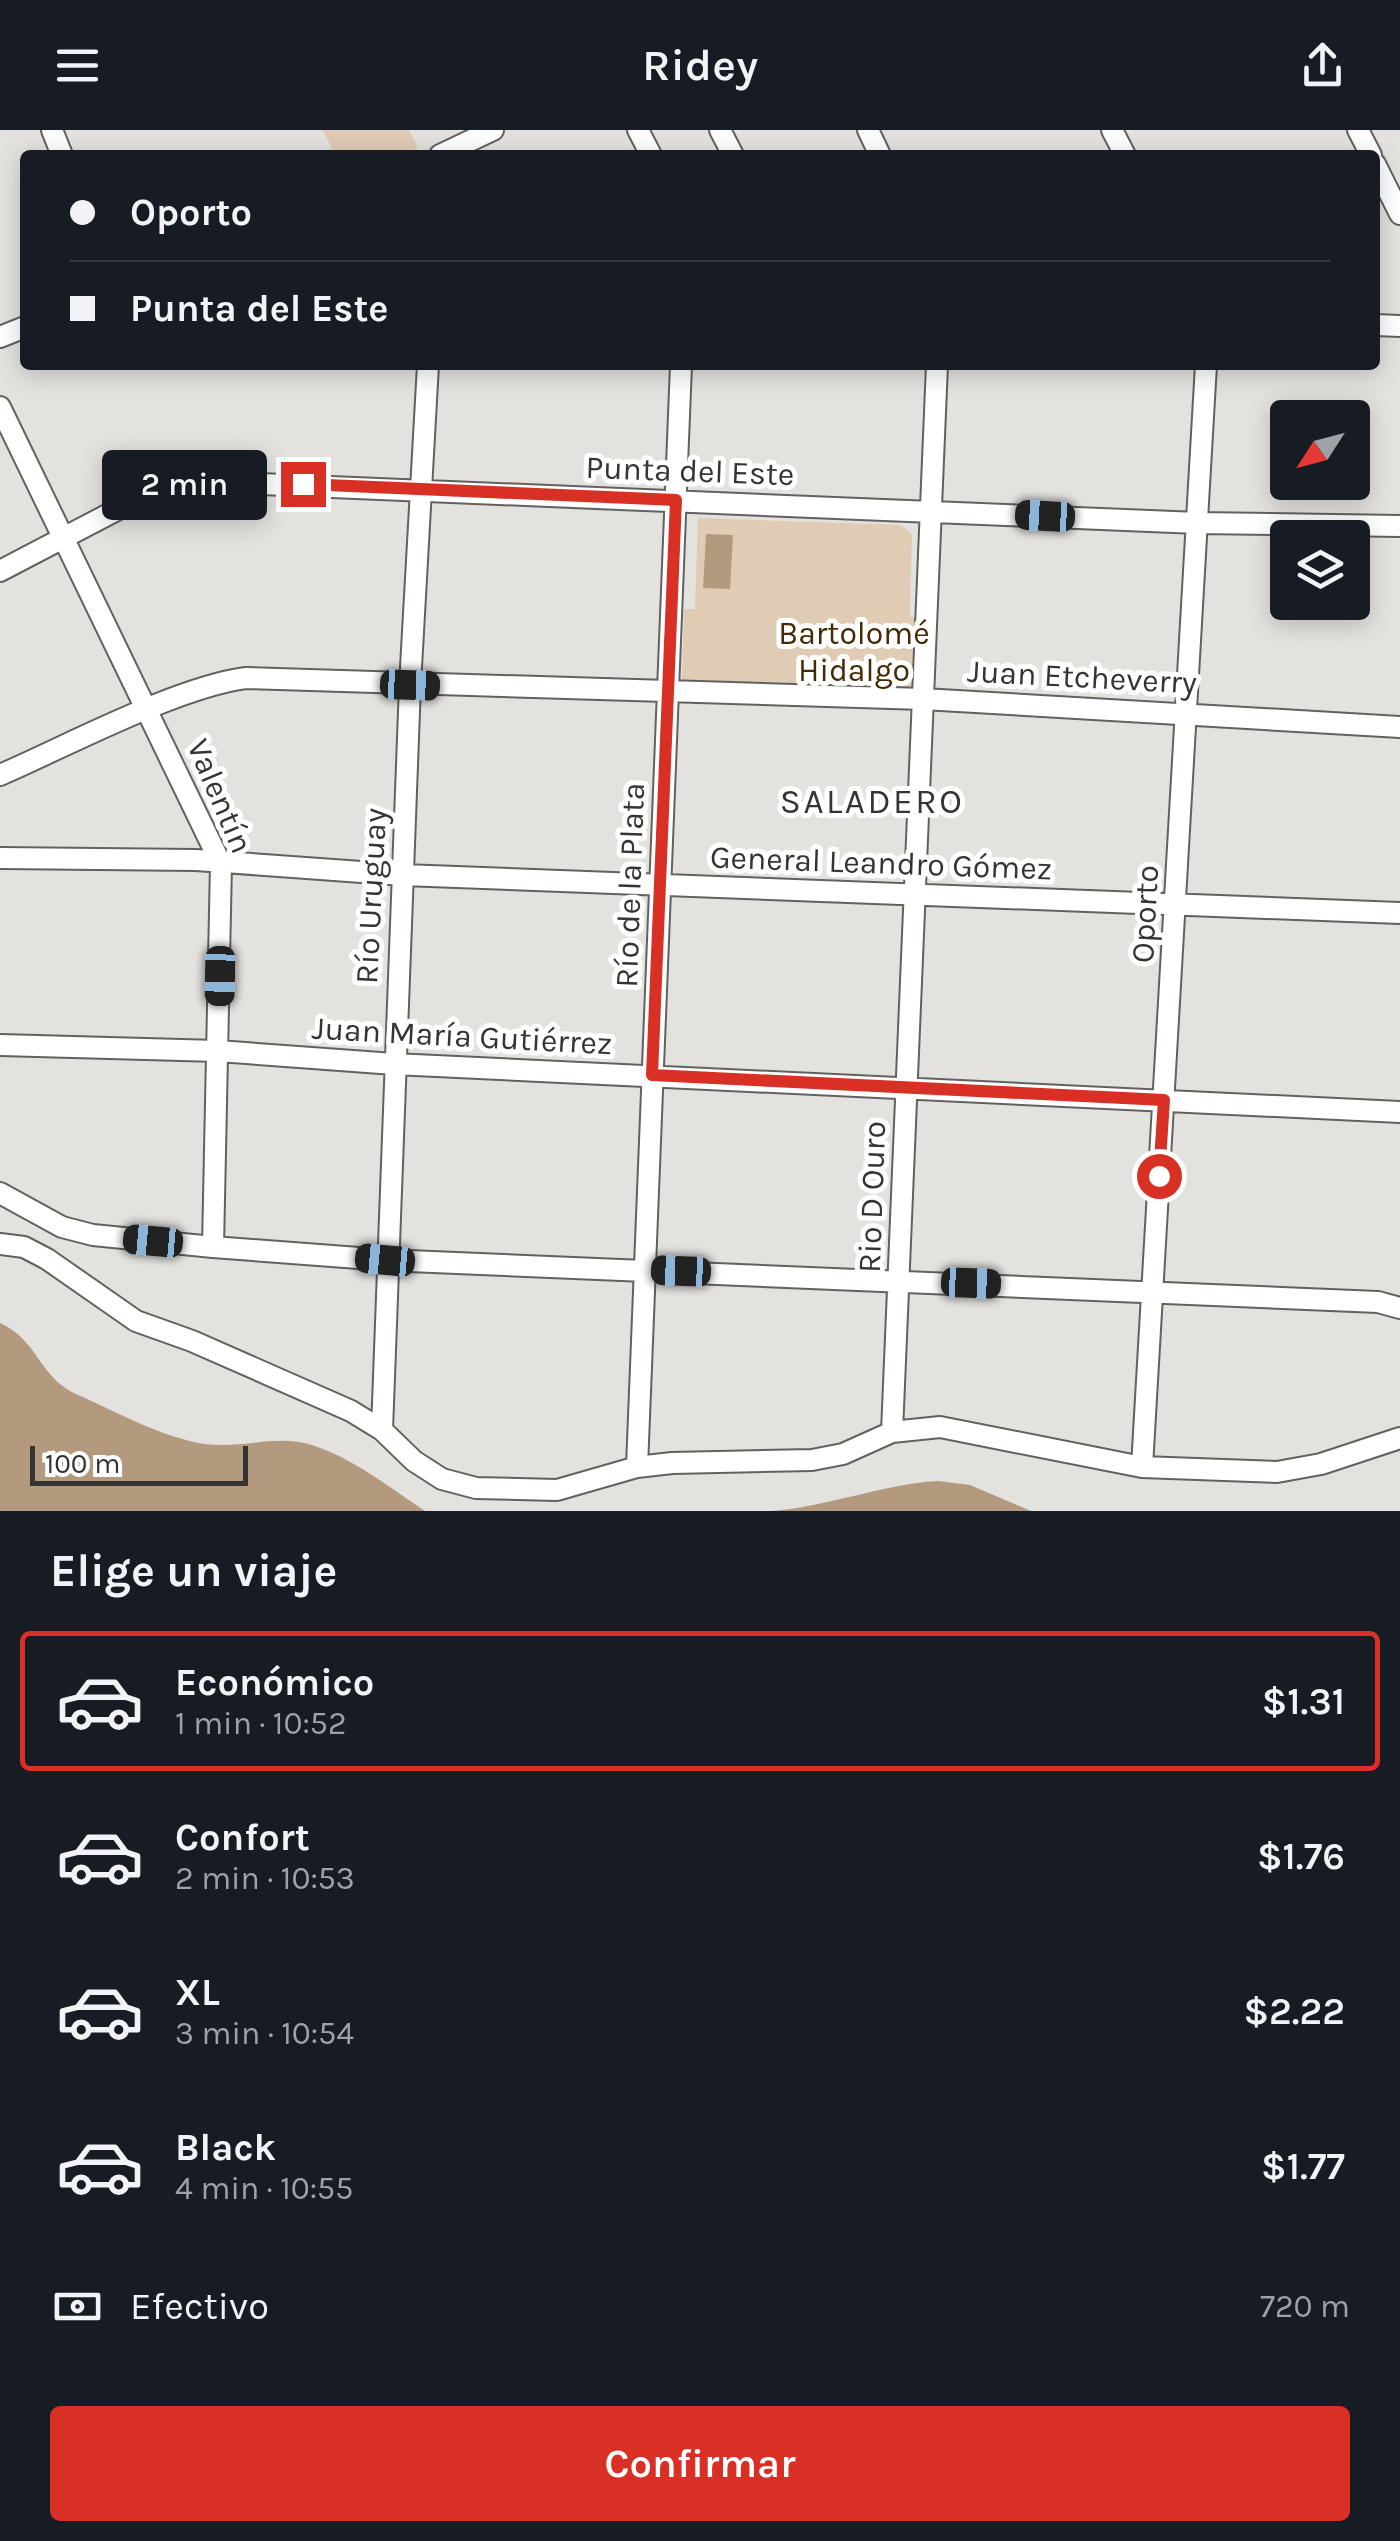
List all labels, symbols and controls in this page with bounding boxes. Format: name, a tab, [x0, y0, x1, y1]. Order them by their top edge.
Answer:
icon: menu	[50, 38, 105, 93]
icon: share	[1295, 38, 1350, 93]
text: Ridey	[642, 39, 758, 91]
text: Oporto	[130, 190, 252, 235]
text: Punta del Este	[130, 286, 389, 331]
north arrow	[1270, 400, 1370, 500]
map controls	[1270, 400, 1370, 620]
callout: 2 min	[103, 449, 268, 519]
street label: Punta del Este	[585, 449, 795, 493]
route end	[281, 462, 326, 507]
text: 2 min	[141, 466, 228, 503]
car	[1014, 499, 1076, 533]
button: layers	[1270, 520, 1370, 620]
park label: Bartolomé Hidalgo	[778, 615, 930, 689]
street label: Juan Etcheverry	[966, 653, 1198, 701]
car	[379, 669, 441, 701]
street label: Valentín	[179, 733, 261, 859]
district label: SALADERO	[780, 781, 964, 822]
street label: Río de la Plata	[608, 782, 652, 988]
street label: Río Uruguay	[348, 807, 394, 985]
street label: General Leandro Gómez	[709, 839, 1053, 887]
street label: Oporto	[1124, 864, 1166, 964]
car	[204, 946, 236, 1006]
street label: Juan María Gutiérrez	[311, 1010, 613, 1062]
street label: Rio D Ouro	[851, 1120, 893, 1274]
route start	[1137, 1154, 1182, 1199]
car	[122, 1223, 184, 1259]
car	[354, 1242, 416, 1278]
car	[650, 1255, 712, 1287]
car	[940, 1267, 1002, 1299]
scale bar	[30, 1441, 248, 1486]
text: 100 m	[45, 1447, 120, 1480]
text: Elige un viaje	[50, 1545, 337, 1597]
icon: car	[55, 1656, 145, 1746]
text: Económico	[175, 1660, 374, 1705]
text: $1.31	[1262, 1679, 1345, 1724]
text: 1 min · 10:52	[175, 1705, 346, 1742]
icon: car	[55, 1811, 145, 1901]
text: Confort	[175, 1815, 310, 1860]
text: $1.76	[1257, 1834, 1345, 1879]
text: 2 min · 10:53	[175, 1860, 355, 1897]
icon: car	[55, 1966, 145, 2056]
text: XL	[175, 1970, 220, 2015]
text: $2.22	[1243, 1989, 1345, 2034]
text: 3 min · 10:54	[175, 2015, 354, 2052]
icon: car	[55, 2121, 145, 2211]
text: Black	[175, 2125, 276, 2170]
text: $1.77	[1261, 2144, 1345, 2189]
text: 4 min · 10:55	[175, 2170, 353, 2207]
icon: cash	[50, 2279, 105, 2334]
text: Efectivo	[130, 2284, 269, 2329]
text: 720 m	[1260, 2288, 1350, 2325]
button: Confirmar	[50, 2406, 1350, 2521]

